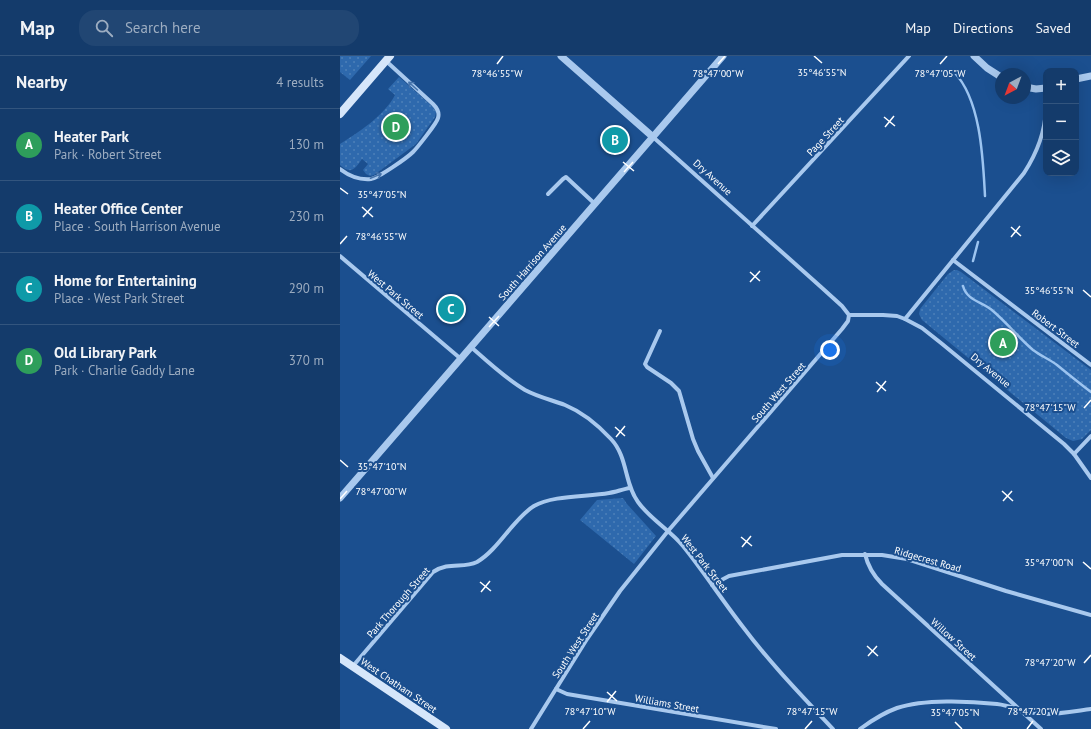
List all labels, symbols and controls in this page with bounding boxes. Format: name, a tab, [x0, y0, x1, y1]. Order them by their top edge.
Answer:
search box	[79, 10, 359, 46]
text: Map	[20, 16, 55, 40]
icon: search	[93, 17, 115, 39]
text: Search here	[125, 18, 201, 37]
text: Map	[905, 19, 931, 37]
text: Directions	[953, 19, 1013, 37]
text: Saved	[1035, 19, 1071, 37]
text: 35°46'55"N	[797, 66, 847, 79]
text: 78°46'55"W	[471, 67, 523, 80]
text: 78°47'00"W	[692, 67, 744, 80]
text: 78°47'05"W	[914, 67, 966, 80]
north arrow	[995, 68, 1031, 104]
map controls	[1043, 68, 1079, 176]
button: +	[1043, 68, 1079, 104]
text: Nearby	[16, 71, 67, 93]
text: 4 results	[276, 74, 324, 91]
one-way arrow	[408, 81, 418, 90]
button: −	[1043, 104, 1079, 140]
pin: D	[383, 112, 409, 142]
street label: Page Street	[804, 114, 847, 159]
pin: B	[602, 125, 628, 155]
text: Heater Park	[54, 127, 129, 146]
text: A	[25, 136, 33, 153]
text: 130 m	[289, 136, 324, 153]
button: layers	[1043, 140, 1079, 176]
text: Park · Robert Street	[54, 146, 162, 163]
street label: Dry Avenue	[691, 157, 735, 198]
one-way arrow	[370, 172, 382, 180]
text: 35°47'05"N	[357, 188, 407, 201]
text: Heater Office Center	[54, 199, 183, 218]
text: B	[25, 208, 33, 225]
text: 230 m	[289, 208, 324, 225]
text: Place · South Harrison Avenue	[54, 218, 221, 235]
street label: South Harrison Avenue	[496, 221, 569, 303]
text: 78°46'55"W	[355, 230, 407, 243]
street label: West Park Street	[365, 267, 427, 322]
text: Home for Entertaining	[54, 271, 197, 290]
text: C	[25, 280, 33, 297]
text: 290 m	[289, 280, 324, 297]
text: 35°46'55"N	[1024, 284, 1074, 297]
text: Place · West Park Street	[54, 290, 184, 307]
pin: C	[438, 294, 464, 324]
street label: Robert Street	[1029, 306, 1083, 351]
pin: A	[990, 328, 1016, 358]
your location	[820, 340, 840, 360]
text: Old Library Park	[54, 343, 157, 362]
street label: Dry Avenue	[968, 350, 1013, 390]
text: D	[25, 352, 33, 369]
text: 370 m	[289, 352, 324, 369]
street label: South West Street	[748, 359, 809, 425]
text: Park · Charlie Gaddy Lane	[54, 362, 195, 379]
text: 78°47'15"W	[1024, 401, 1076, 414]
text: 35°47'10"N	[357, 460, 407, 473]
text: 78°47'00"W	[355, 485, 407, 498]
street label: West Park Street	[678, 532, 731, 595]
street label: Ridgecrest Road	[893, 544, 963, 575]
text: 35°47'00"N	[1024, 556, 1074, 569]
street label: Park Thorough Street	[364, 564, 433, 641]
street label: South West Street	[549, 609, 602, 681]
street label: Willow Street	[928, 615, 980, 664]
street label: West Chatham Street	[358, 655, 440, 716]
text: 78°47'20"W	[1024, 656, 1076, 669]
street label: Williams Street	[634, 691, 701, 716]
text: 78°47'10"W	[564, 705, 616, 718]
text: 78°47'15"W	[786, 705, 838, 718]
text: 78°47'20"W	[1007, 705, 1059, 718]
text: 35°47'05"N	[930, 706, 980, 719]

